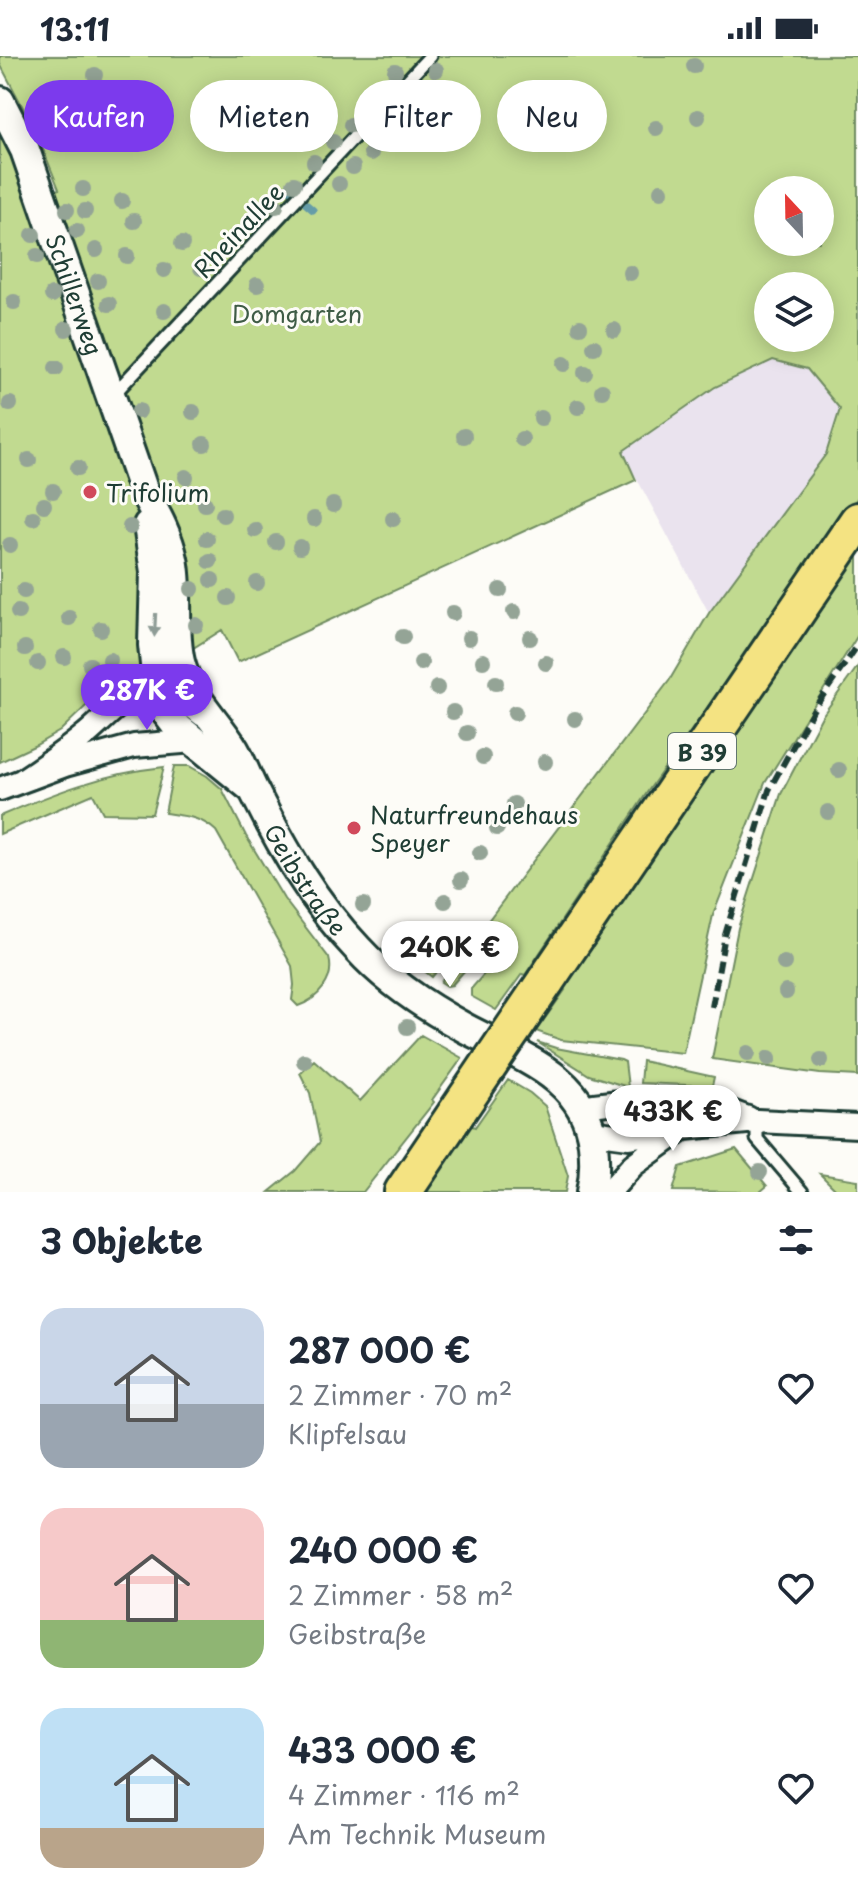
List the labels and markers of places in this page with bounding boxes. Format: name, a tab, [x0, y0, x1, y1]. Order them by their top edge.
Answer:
place label: Trifolium	[106, 474, 209, 510]
marker: Trifolium	[81, 483, 99, 501]
pin: 287K €	[82, 664, 212, 732]
place label: Naturfreundehaus Speyer	[370, 796, 578, 860]
marker: Naturfreundehaus Speyer	[345, 819, 363, 837]
pin: 240K €	[385, 921, 515, 989]
pin: 433K €	[608, 1085, 738, 1153]

